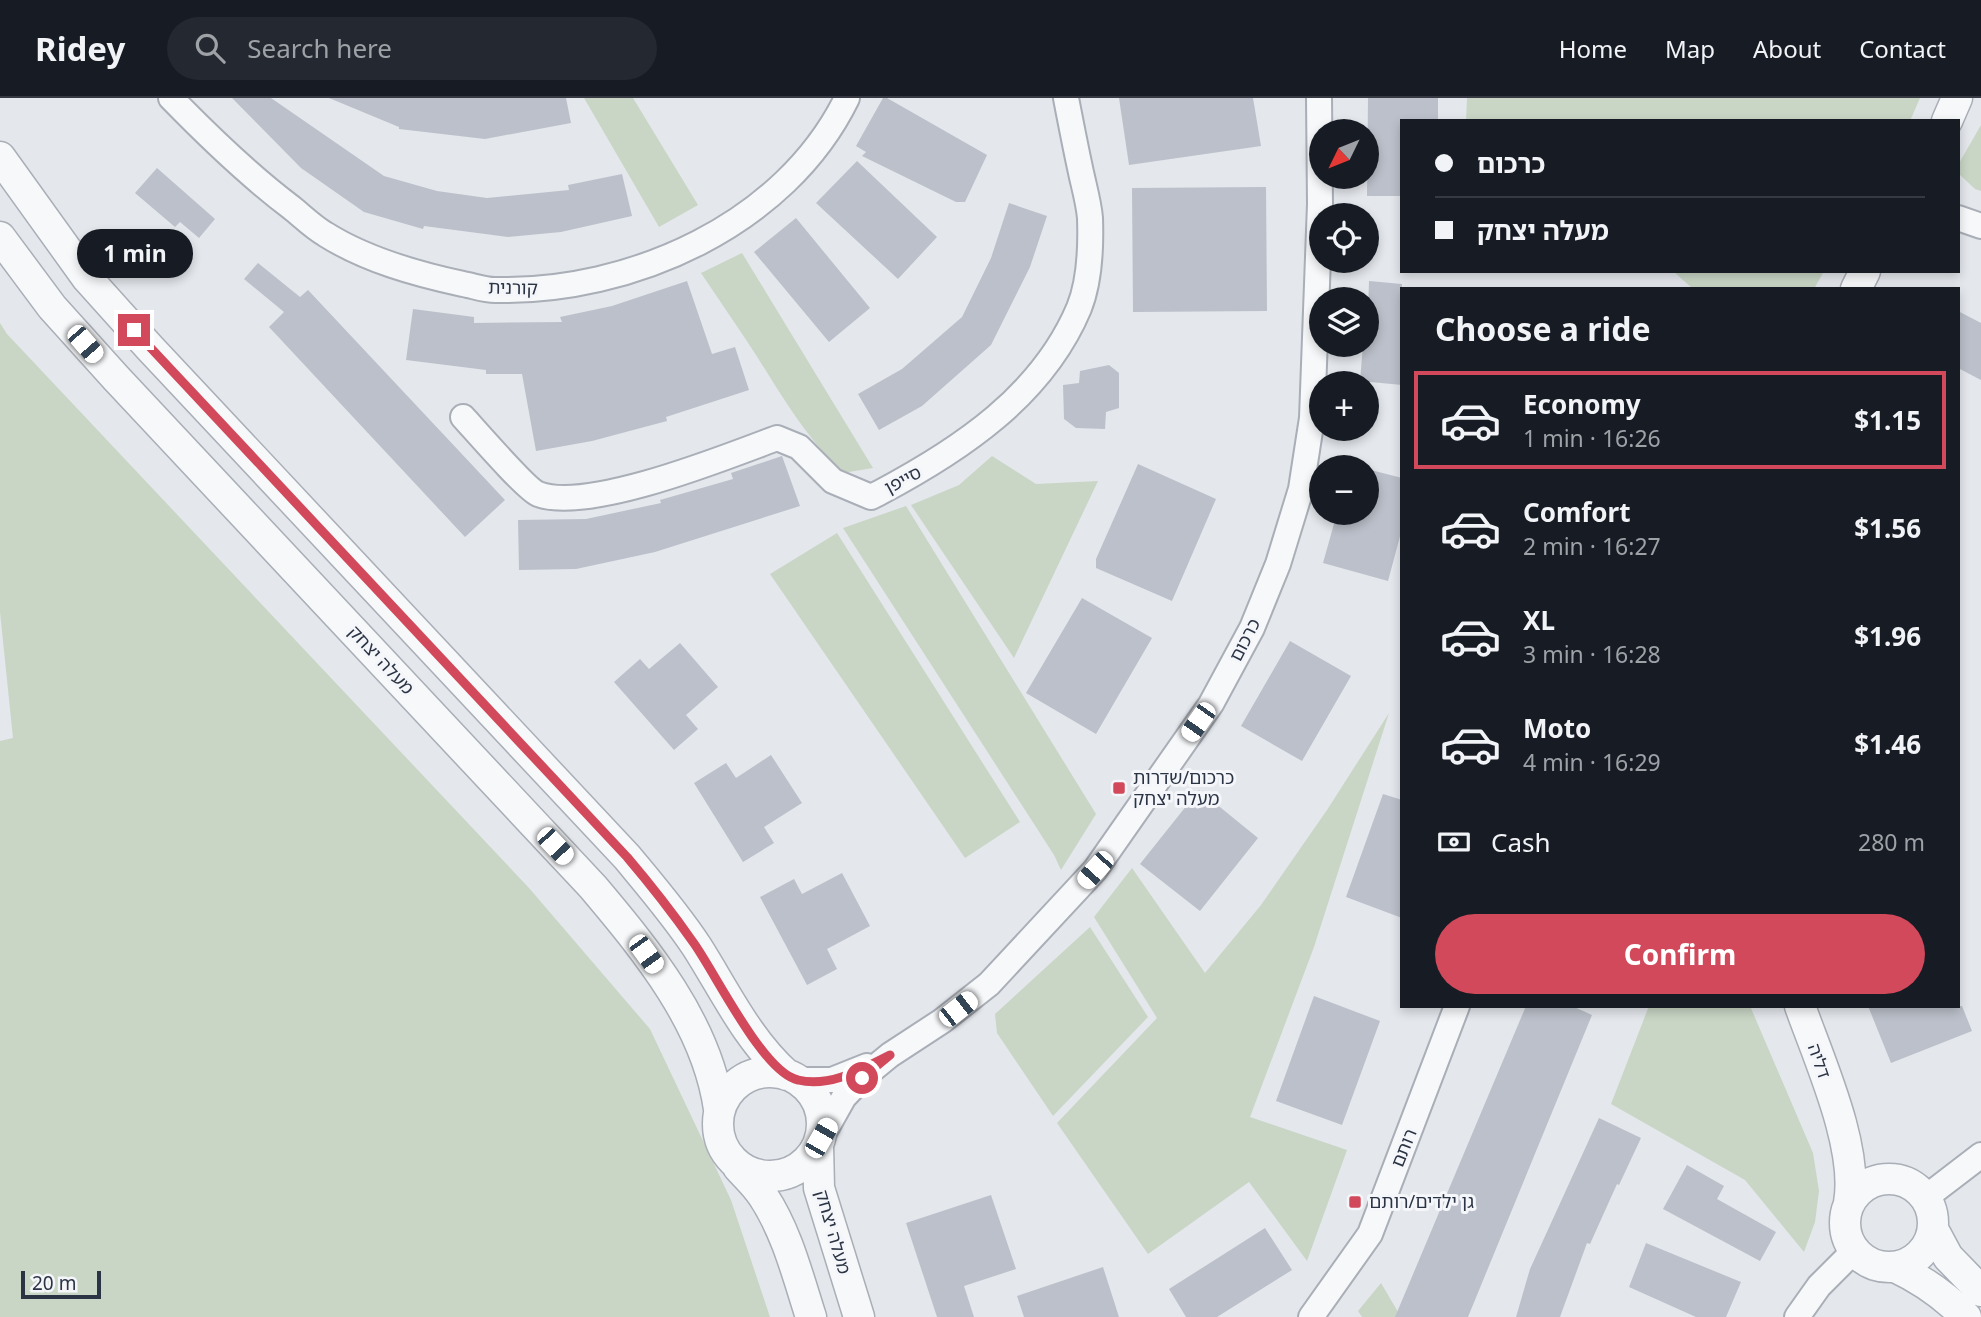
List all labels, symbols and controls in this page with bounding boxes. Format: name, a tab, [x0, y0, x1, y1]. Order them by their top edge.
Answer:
search box	[167, 17, 657, 80]
text: Ridey	[35, 26, 125, 71]
icon: search	[191, 29, 229, 67]
text: Search here	[247, 30, 392, 66]
text: Home	[1559, 32, 1627, 65]
text: Map	[1665, 32, 1715, 65]
text: About	[1753, 32, 1821, 65]
text: Contact	[1859, 32, 1946, 65]
north arrow	[1309, 119, 1379, 189]
map controls	[1309, 119, 1379, 525]
text: כרכום	[1477, 145, 1545, 181]
button: locate	[1309, 203, 1379, 273]
text: מעלה יצחק	[1477, 212, 1609, 248]
callout: 1 min	[76, 229, 192, 278]
text: 1 min	[103, 237, 167, 269]
street label: קורנית	[488, 275, 538, 299]
button: layers	[1309, 287, 1379, 357]
text: Choose a ride	[1435, 307, 1651, 350]
route end	[118, 314, 150, 346]
car	[64, 321, 107, 367]
button: +	[1309, 371, 1379, 441]
text: Economy	[1523, 386, 1641, 422]
icon: car	[1439, 389, 1502, 452]
text: $1.15	[1854, 402, 1921, 438]
text: 1 min · 16:26	[1523, 422, 1661, 454]
button: −	[1309, 455, 1379, 525]
street label: סייפן	[880, 459, 925, 499]
text: Comfort	[1523, 494, 1631, 530]
icon: car	[1439, 497, 1502, 560]
text: $1.56	[1854, 510, 1921, 546]
text: 2 min · 16:27	[1523, 530, 1661, 562]
text: XL	[1523, 602, 1555, 638]
icon: car	[1439, 605, 1502, 668]
street label: כרכום	[1223, 614, 1265, 665]
text: $1.96	[1854, 618, 1921, 654]
street label: מעלה יצחק	[343, 620, 420, 699]
text: 3 min · 16:28	[1523, 638, 1661, 670]
car	[1178, 699, 1219, 745]
text: Moto	[1523, 710, 1591, 746]
icon: car	[1439, 713, 1502, 776]
text: $1.46	[1854, 726, 1921, 762]
text: 4 min · 16:29	[1523, 746, 1661, 778]
place label: כרכום/שדרות מעלה יצחק	[1133, 765, 1234, 810]
marker: כרכום/שדרות מעלה יצחק	[1111, 780, 1127, 796]
car	[533, 823, 578, 869]
icon: cash	[1435, 823, 1473, 861]
text: Cash	[1491, 824, 1551, 860]
text: 280 m	[1858, 826, 1925, 858]
car	[1074, 847, 1117, 893]
button: Confirm	[1435, 914, 1925, 994]
car	[626, 931, 667, 977]
car	[935, 988, 982, 1030]
street label: דליה	[1803, 1040, 1837, 1082]
route start	[846, 1062, 878, 1094]
car	[802, 1115, 841, 1161]
street label: רותם	[1385, 1125, 1422, 1170]
street label: מעלה יצחק	[811, 1187, 857, 1277]
place label: גן ילדים/רותם	[1369, 1189, 1474, 1213]
marker: גן ילדים/רותם	[1347, 1194, 1363, 1210]
scale bar	[21, 1268, 102, 1300]
text: 20 m	[32, 1270, 76, 1296]

